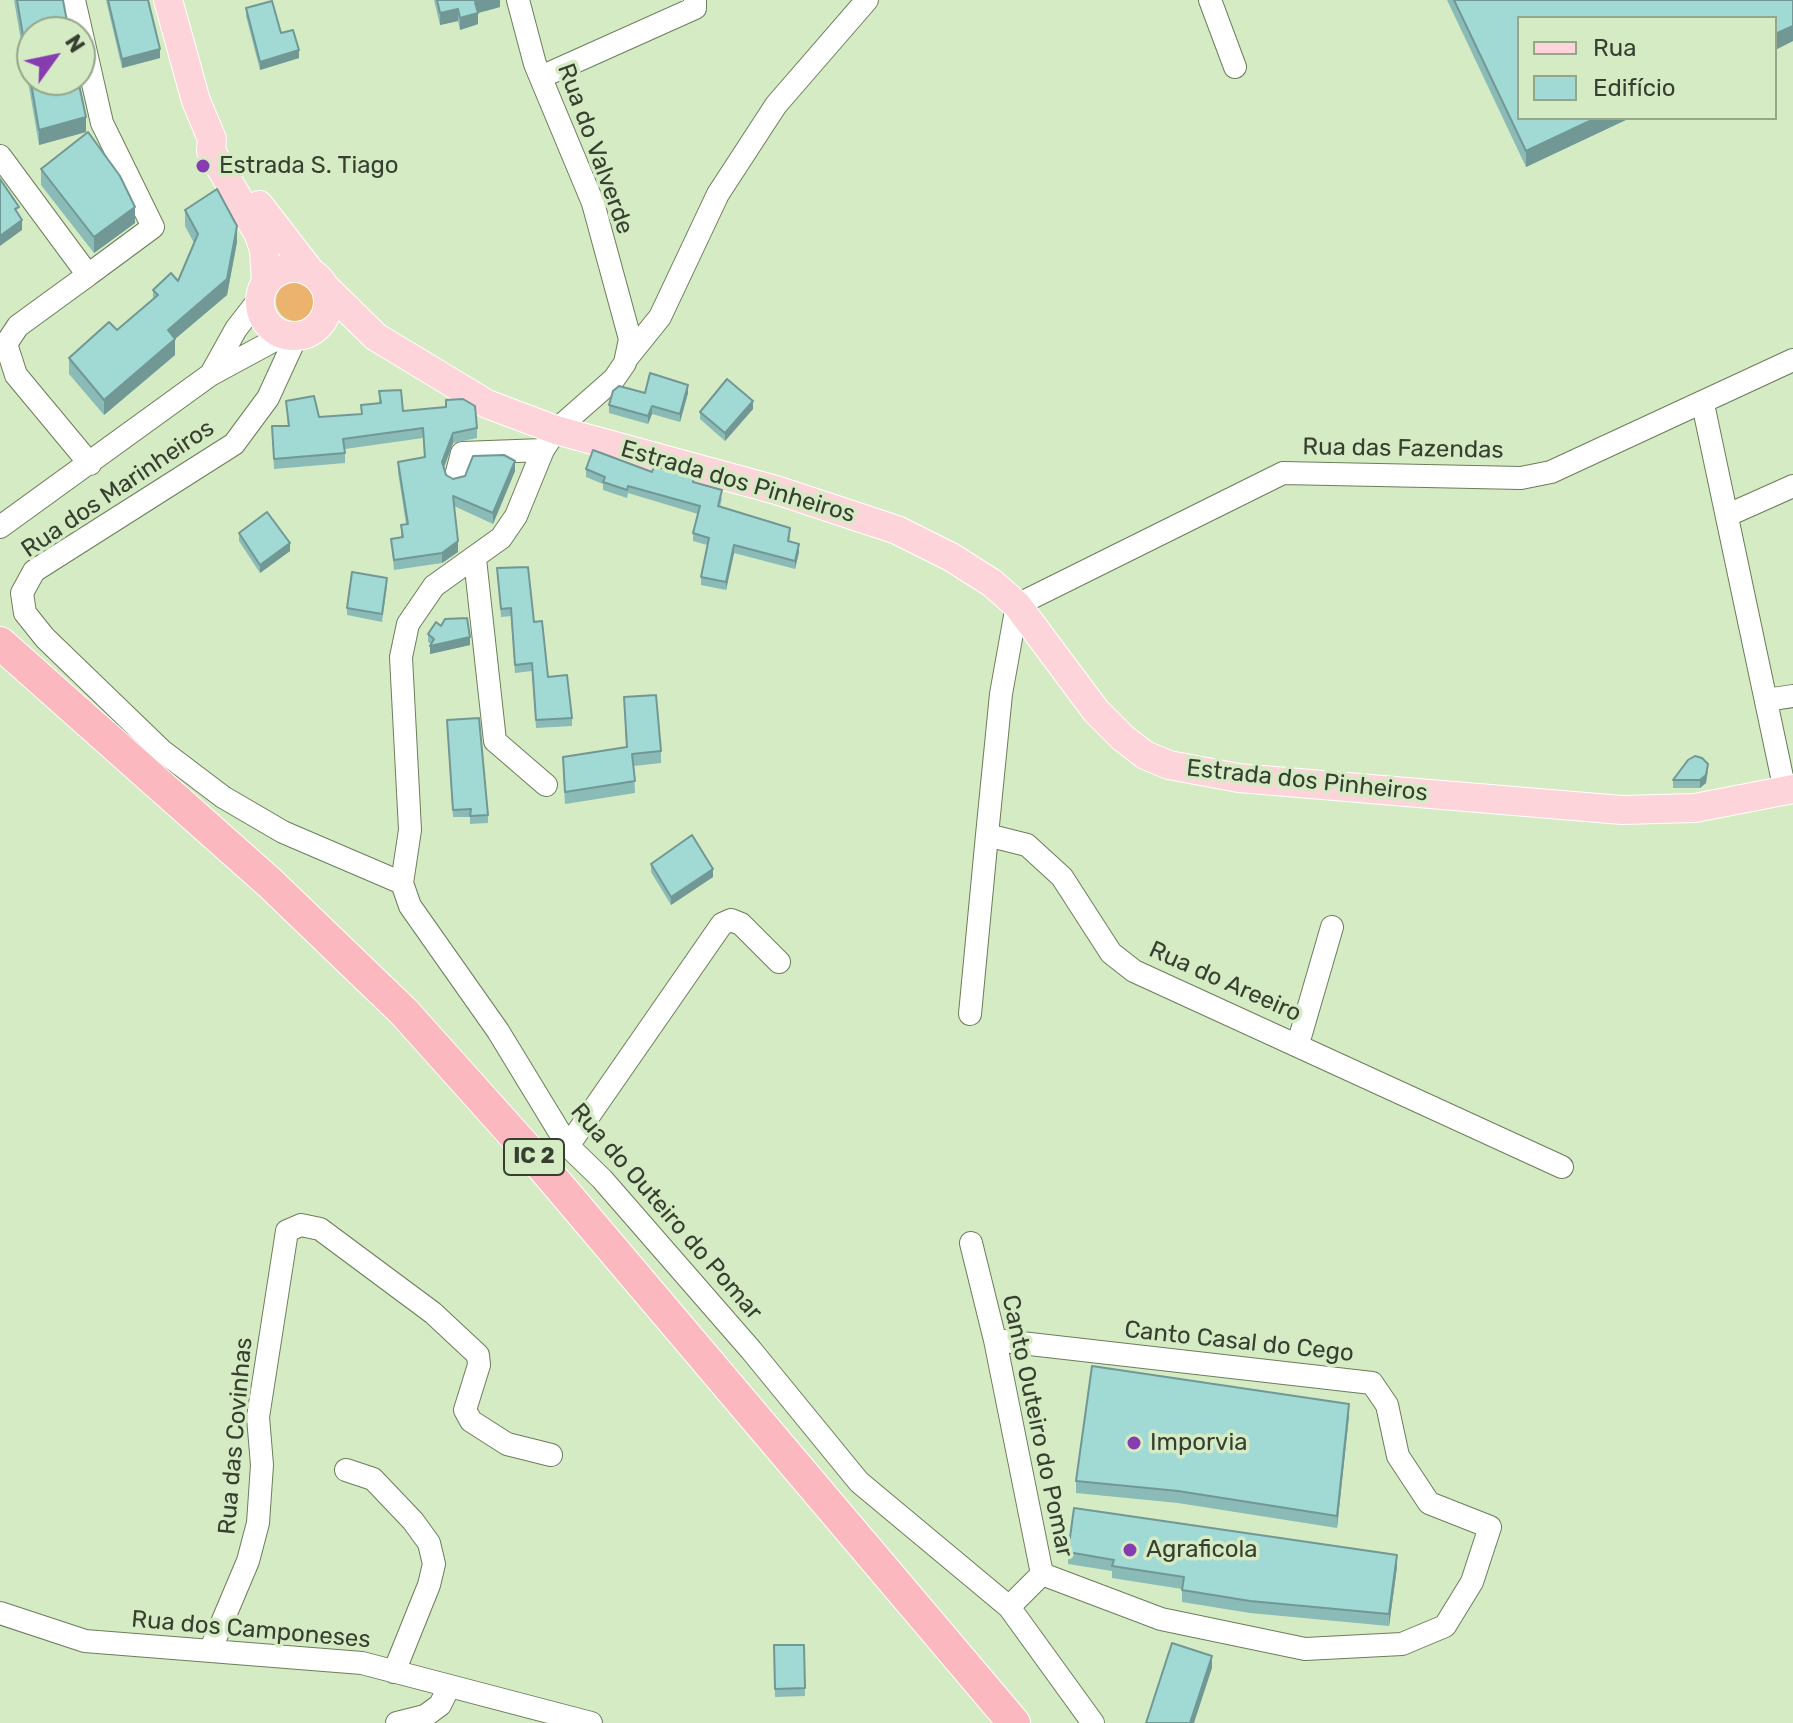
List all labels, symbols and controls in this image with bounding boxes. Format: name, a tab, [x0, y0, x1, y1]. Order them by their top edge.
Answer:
north arrow	[16, 16, 96, 96]
legend	[1517, 16, 1777, 120]
text: N	[59, 30, 90, 58]
text: Rua	[1593, 34, 1636, 62]
street label: Rua do Valverde	[551, 60, 639, 238]
text: Edifício	[1593, 74, 1676, 102]
place label: Estrada S. Tiago	[219, 152, 399, 180]
marker: Estrada S. Tiago	[194, 157, 212, 175]
street label: Rua dos Marinheiros	[16, 414, 220, 564]
street label: Rua das Fazendas	[1302, 433, 1504, 465]
street label: Estrada dos Pinheiros	[618, 435, 858, 529]
street label: Estrada dos Pinheiros	[1185, 754, 1429, 808]
street label: Rua do Areeiro	[1144, 936, 1306, 1028]
street label: Rua do Outeiro do Pomar	[564, 1098, 768, 1326]
road number: IC 2	[504, 1139, 564, 1175]
street label: Canto Outeiro do Pomar	[995, 1292, 1079, 1560]
street label: Canto Casal do Cego	[1123, 1316, 1355, 1368]
street label: Rua das Covinhas	[213, 1336, 259, 1536]
place label: Imporvia	[1150, 1429, 1247, 1457]
marker: Imporvia	[1125, 1434, 1143, 1452]
place label: Agraficola	[1146, 1536, 1258, 1564]
marker: Agraficola	[1121, 1541, 1139, 1559]
street label: Rua dos Camponeses	[130, 1605, 372, 1655]

